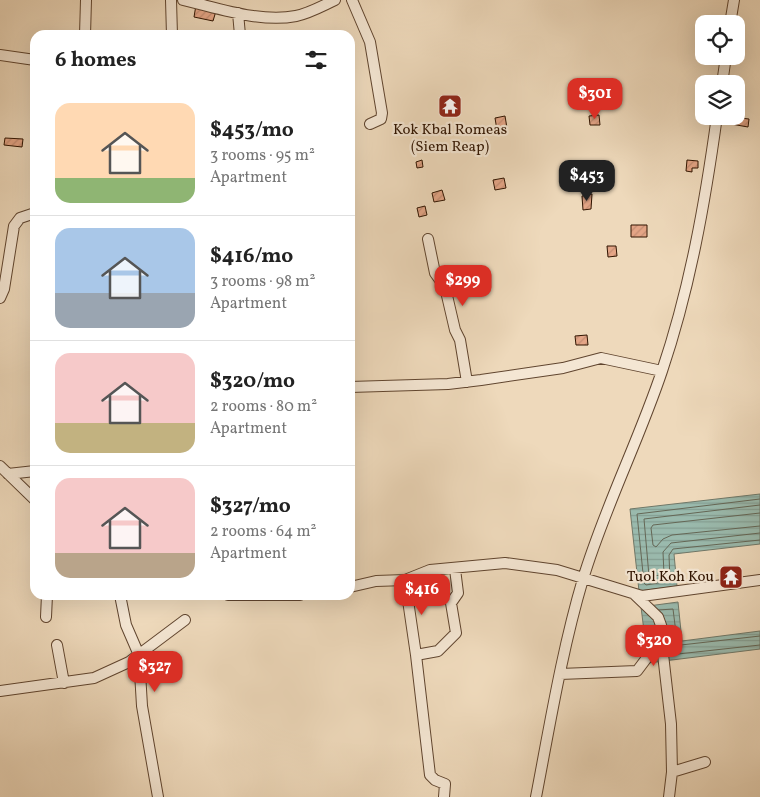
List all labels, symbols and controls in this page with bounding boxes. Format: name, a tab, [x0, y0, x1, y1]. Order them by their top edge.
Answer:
map controls	[695, 15, 745, 125]
button: locate	[695, 15, 745, 65]
text: 6 homes	[55, 46, 136, 75]
icon: filters	[302, 46, 330, 74]
button: layers	[695, 75, 745, 125]
pin: $301	[565, 78, 625, 120]
text: $301	[578, 83, 612, 105]
temple icon: Kok Kbal Romeas (Siem Reap)	[437, 93, 463, 119]
text: $453/mo	[210, 116, 294, 145]
place label: Kok Kbal Romeas (Siem Reap)	[393, 120, 507, 158]
icon: home	[95, 123, 155, 183]
text: 3 rooms · 95 m²	[210, 145, 315, 167]
pin: $453	[557, 160, 617, 202]
text: $453	[570, 165, 604, 187]
text: Apartment	[210, 167, 287, 189]
text: $416/mo	[210, 242, 293, 271]
icon: home	[95, 248, 155, 308]
pin: $299	[433, 264, 493, 307]
text: $299	[446, 270, 480, 292]
text: 3 rooms · 98 m²	[210, 271, 315, 293]
text: Apartment	[210, 293, 287, 315]
text: $320/mo	[210, 367, 295, 396]
icon: home	[95, 373, 155, 433]
text: 2 rooms · 80 m²	[210, 396, 317, 418]
text: Apartment	[210, 418, 287, 440]
text: $327/mo	[210, 492, 291, 521]
icon: home	[95, 498, 155, 558]
text: 2 rooms · 64 m²	[210, 521, 317, 543]
text: Apartment	[210, 543, 287, 565]
temple icon: Tuol Koh Kou	[718, 564, 744, 590]
place label: Tuol Koh Kou	[627, 567, 714, 588]
pin: $416	[392, 574, 452, 616]
text: $416	[405, 579, 439, 601]
pin: $320	[624, 624, 684, 667]
text: $320	[636, 630, 672, 652]
pin: $327	[125, 650, 185, 693]
text: $327	[139, 656, 171, 678]

